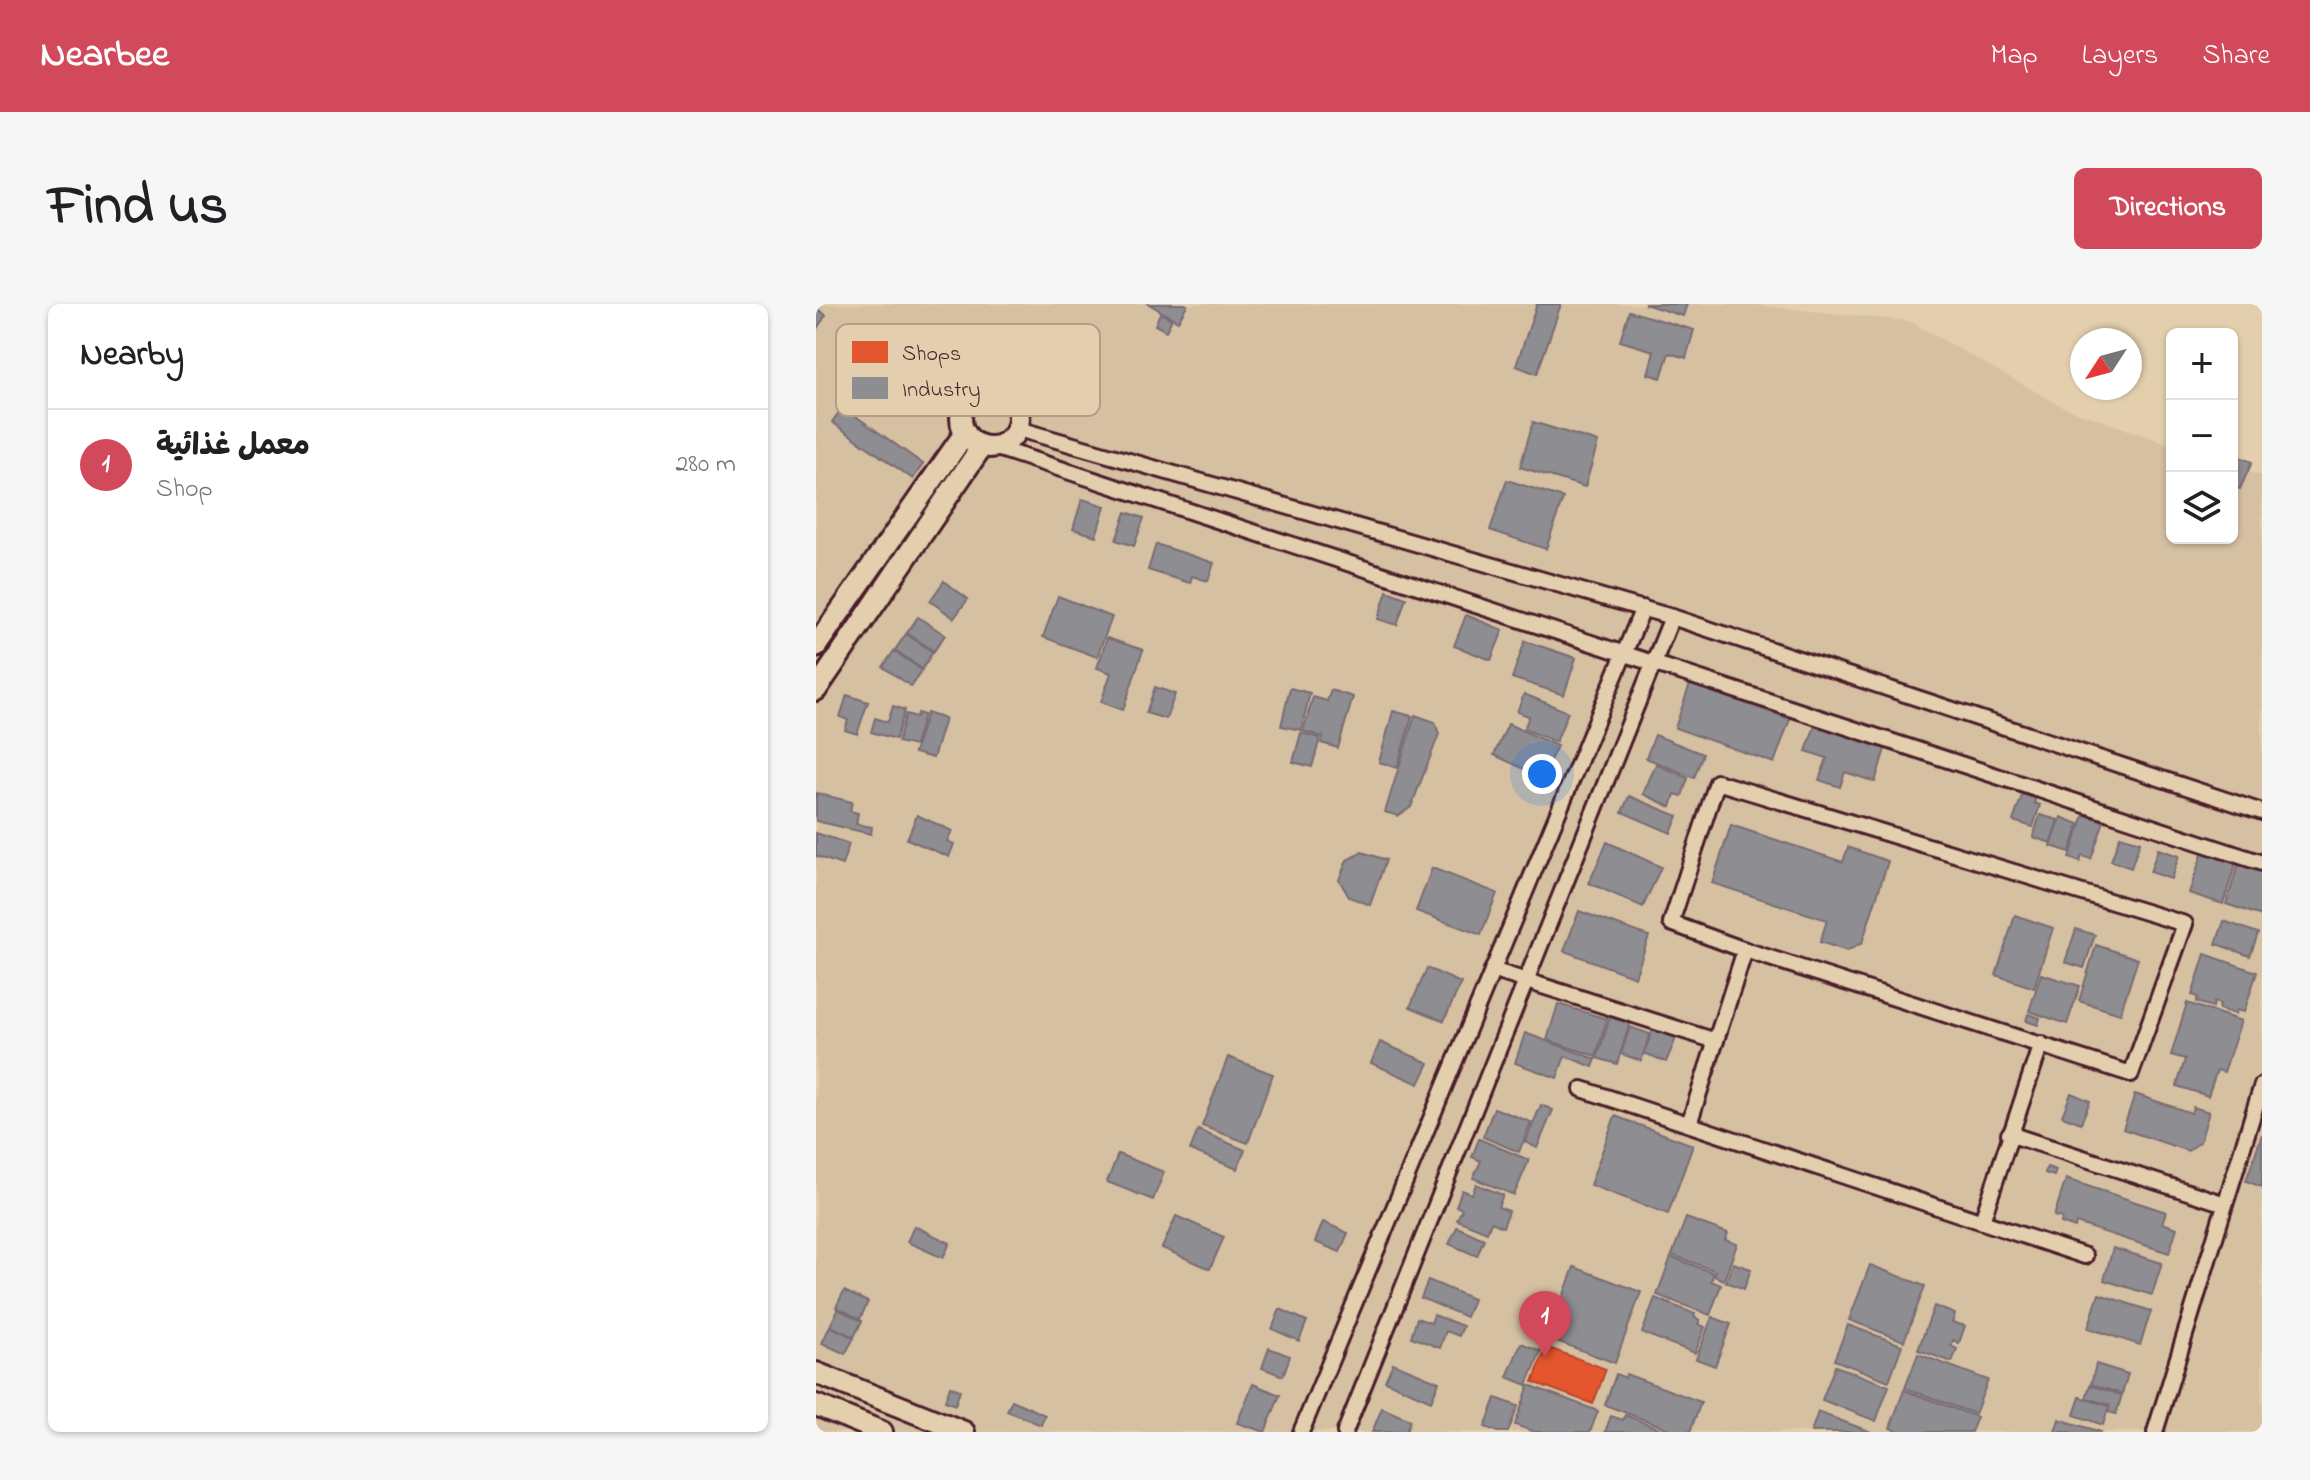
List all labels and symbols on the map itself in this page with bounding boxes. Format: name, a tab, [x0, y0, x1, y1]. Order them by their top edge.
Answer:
legend	[836, 324, 1100, 416]
north arrow	[2070, 328, 2142, 400]
text: Shops	[902, 339, 961, 371]
text: Industry	[902, 375, 981, 408]
your location	[1522, 754, 1562, 794]
pin: 1	[1519, 1291, 1571, 1357]

